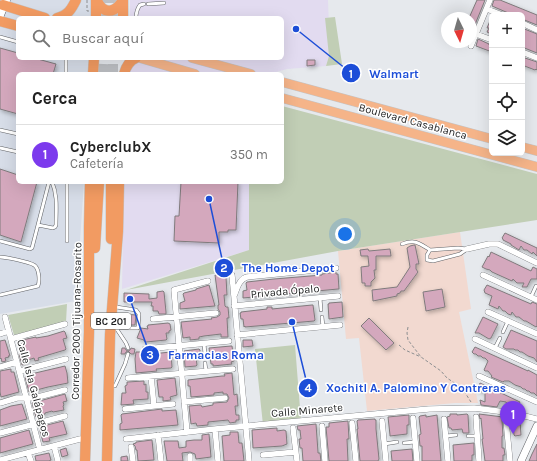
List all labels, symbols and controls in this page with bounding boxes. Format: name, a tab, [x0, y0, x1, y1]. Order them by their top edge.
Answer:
north arrow	[441, 12, 477, 48]
map controls	[489, 12, 525, 156]
button: +	[489, 12, 525, 48]
search box	[16, 16, 284, 60]
icon: search	[30, 27, 52, 49]
text: Buscar aquí	[62, 29, 144, 47]
button: −	[489, 48, 525, 84]
callout: Walmart	[341, 61, 427, 85]
text: 1	[349, 67, 353, 81]
text: Walmart	[369, 67, 419, 81]
button: locate	[489, 84, 525, 120]
text: Cerca	[32, 88, 77, 108]
street label: Boulevard Casablanca	[357, 101, 468, 142]
button: layers	[489, 120, 525, 156]
text: CyberclubX	[70, 138, 151, 156]
text: 1	[43, 147, 47, 162]
text: 350 m	[230, 147, 268, 162]
text: Cafetería	[70, 156, 124, 171]
your location	[335, 224, 355, 244]
street label: Corredor 2000 Tijuana-Rosarito	[69, 242, 84, 400]
callout: The Home Depot	[214, 256, 343, 280]
text: 2	[220, 261, 228, 275]
text: The Home Depot	[242, 261, 335, 275]
street label: Privada Ópalo	[250, 280, 320, 301]
road number: BC 201	[91, 313, 131, 329]
street label: Calle Isla Galápagos	[14, 338, 53, 439]
callout: Farmacias Roma	[140, 343, 272, 367]
text: 3	[146, 348, 154, 362]
text: Farmacias Roma	[168, 348, 264, 362]
callout: Xochitl A. Palomino Y Contreras	[298, 376, 515, 400]
text: 4	[304, 381, 312, 395]
text: Xochitl A. Palomino Y Contreras	[326, 381, 506, 395]
street label: Calle Minarete	[271, 401, 344, 420]
pin: 1	[500, 401, 526, 434]

